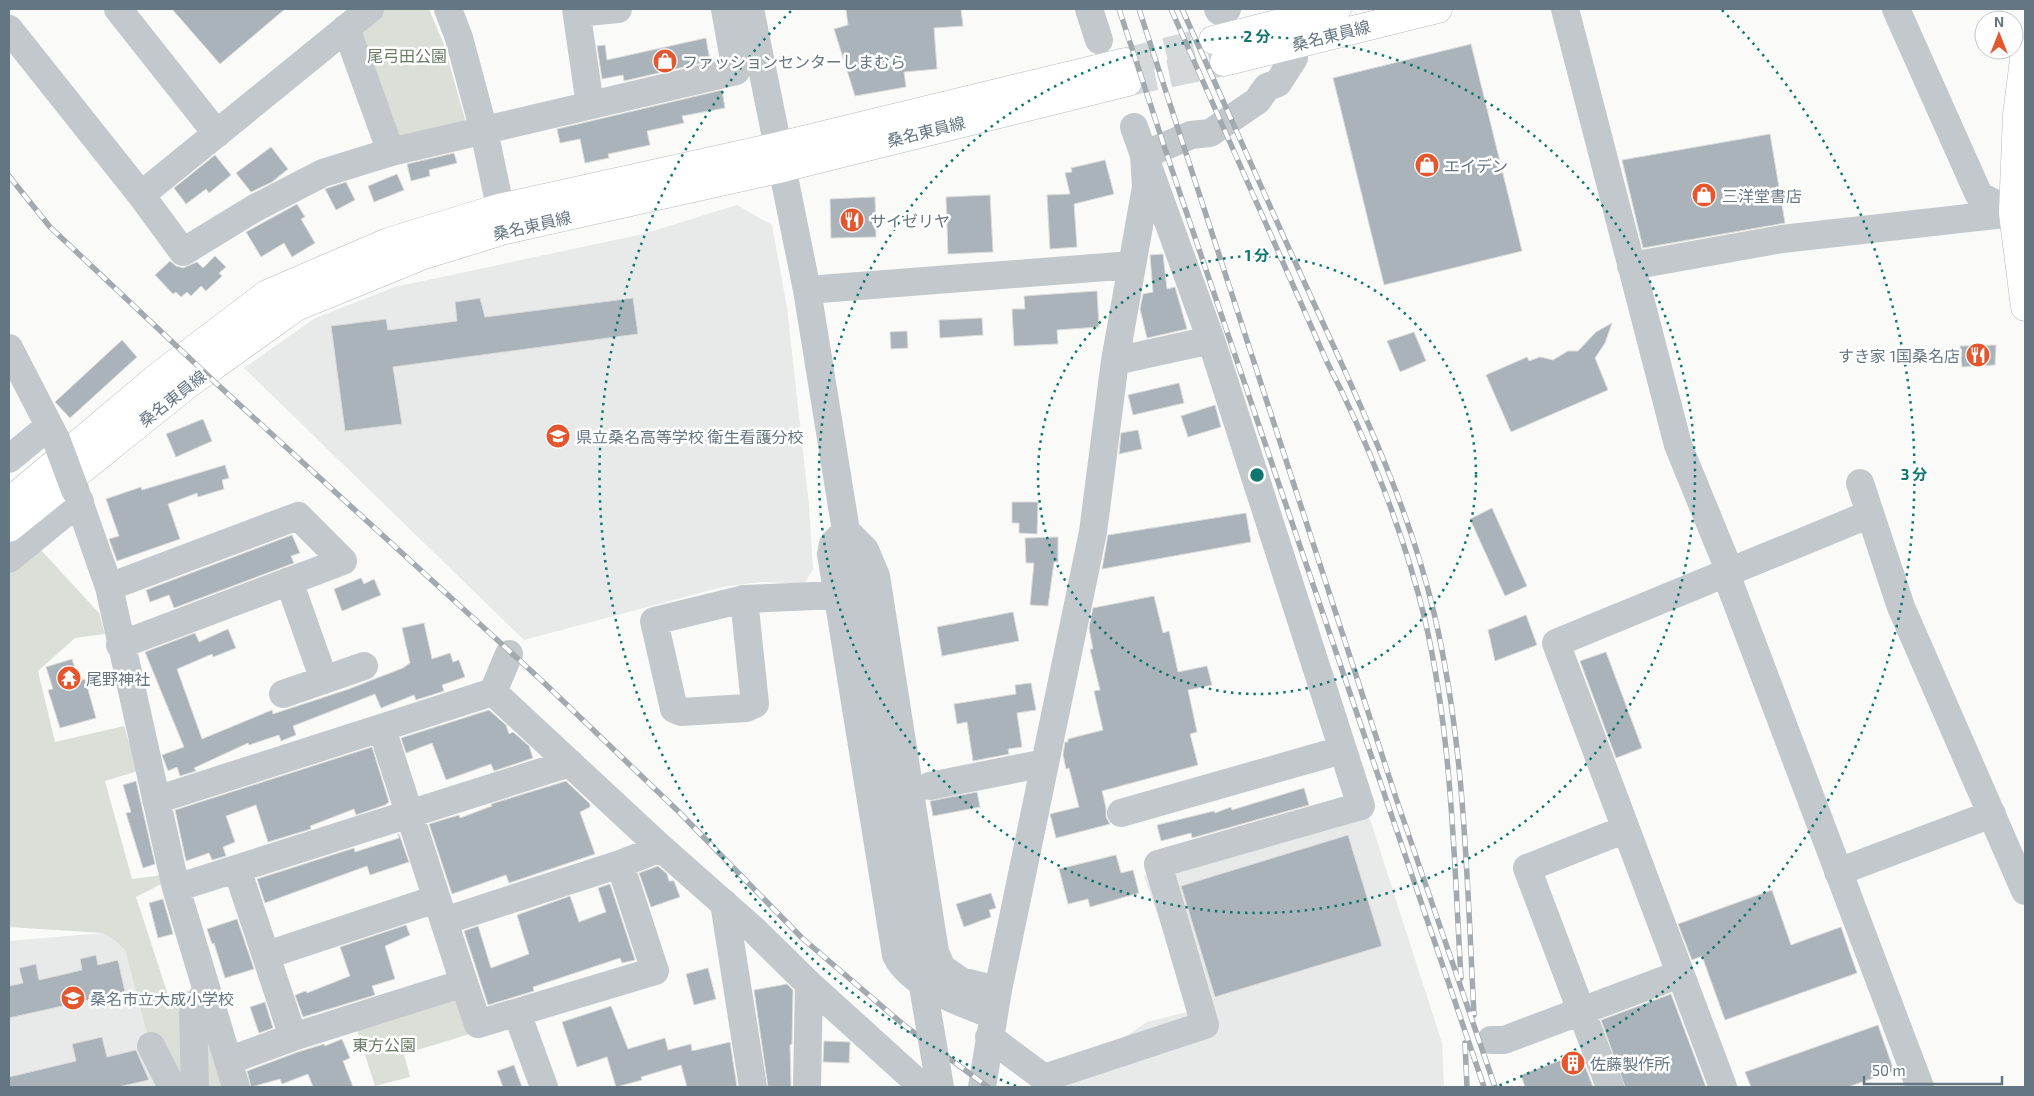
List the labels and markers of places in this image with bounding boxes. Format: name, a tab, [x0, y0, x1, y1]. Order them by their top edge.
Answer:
shop icon: ファッションセンターしまむら	[652, 48, 678, 74]
place label: ファッションセンターしまむら	[682, 52, 906, 71]
shop icon: エイデン	[1414, 152, 1440, 178]
place label: エイデン	[1444, 156, 1508, 175]
shop icon: 三洋堂書店	[1691, 182, 1717, 208]
place label: 三洋堂書店	[1722, 186, 1802, 205]
restaurant icon: サイゼリヤ	[839, 207, 865, 233]
place label: サイゼリヤ	[870, 211, 950, 230]
restaurant icon: すき家 1国桑名店	[1965, 342, 1991, 368]
place label: すき家 1国桑名店	[1838, 346, 1960, 365]
school or university icon: 県立桑名高等学校 衛生看護分校	[545, 423, 571, 449]
place label: 県立桑名高等学校 衛生看護分校	[576, 427, 804, 446]
centre of rings	[1248, 466, 1266, 484]
temple icon: 尾野神社	[56, 665, 82, 691]
place label: 尾野神社	[86, 669, 150, 688]
school or university icon: 桑名市立大成小学校	[60, 985, 86, 1011]
place label: 桑名市立大成小学校	[90, 989, 234, 1008]
building icon: 佐藤製作所	[1560, 1050, 1586, 1076]
place label: 佐藤製作所	[1590, 1054, 1670, 1073]

